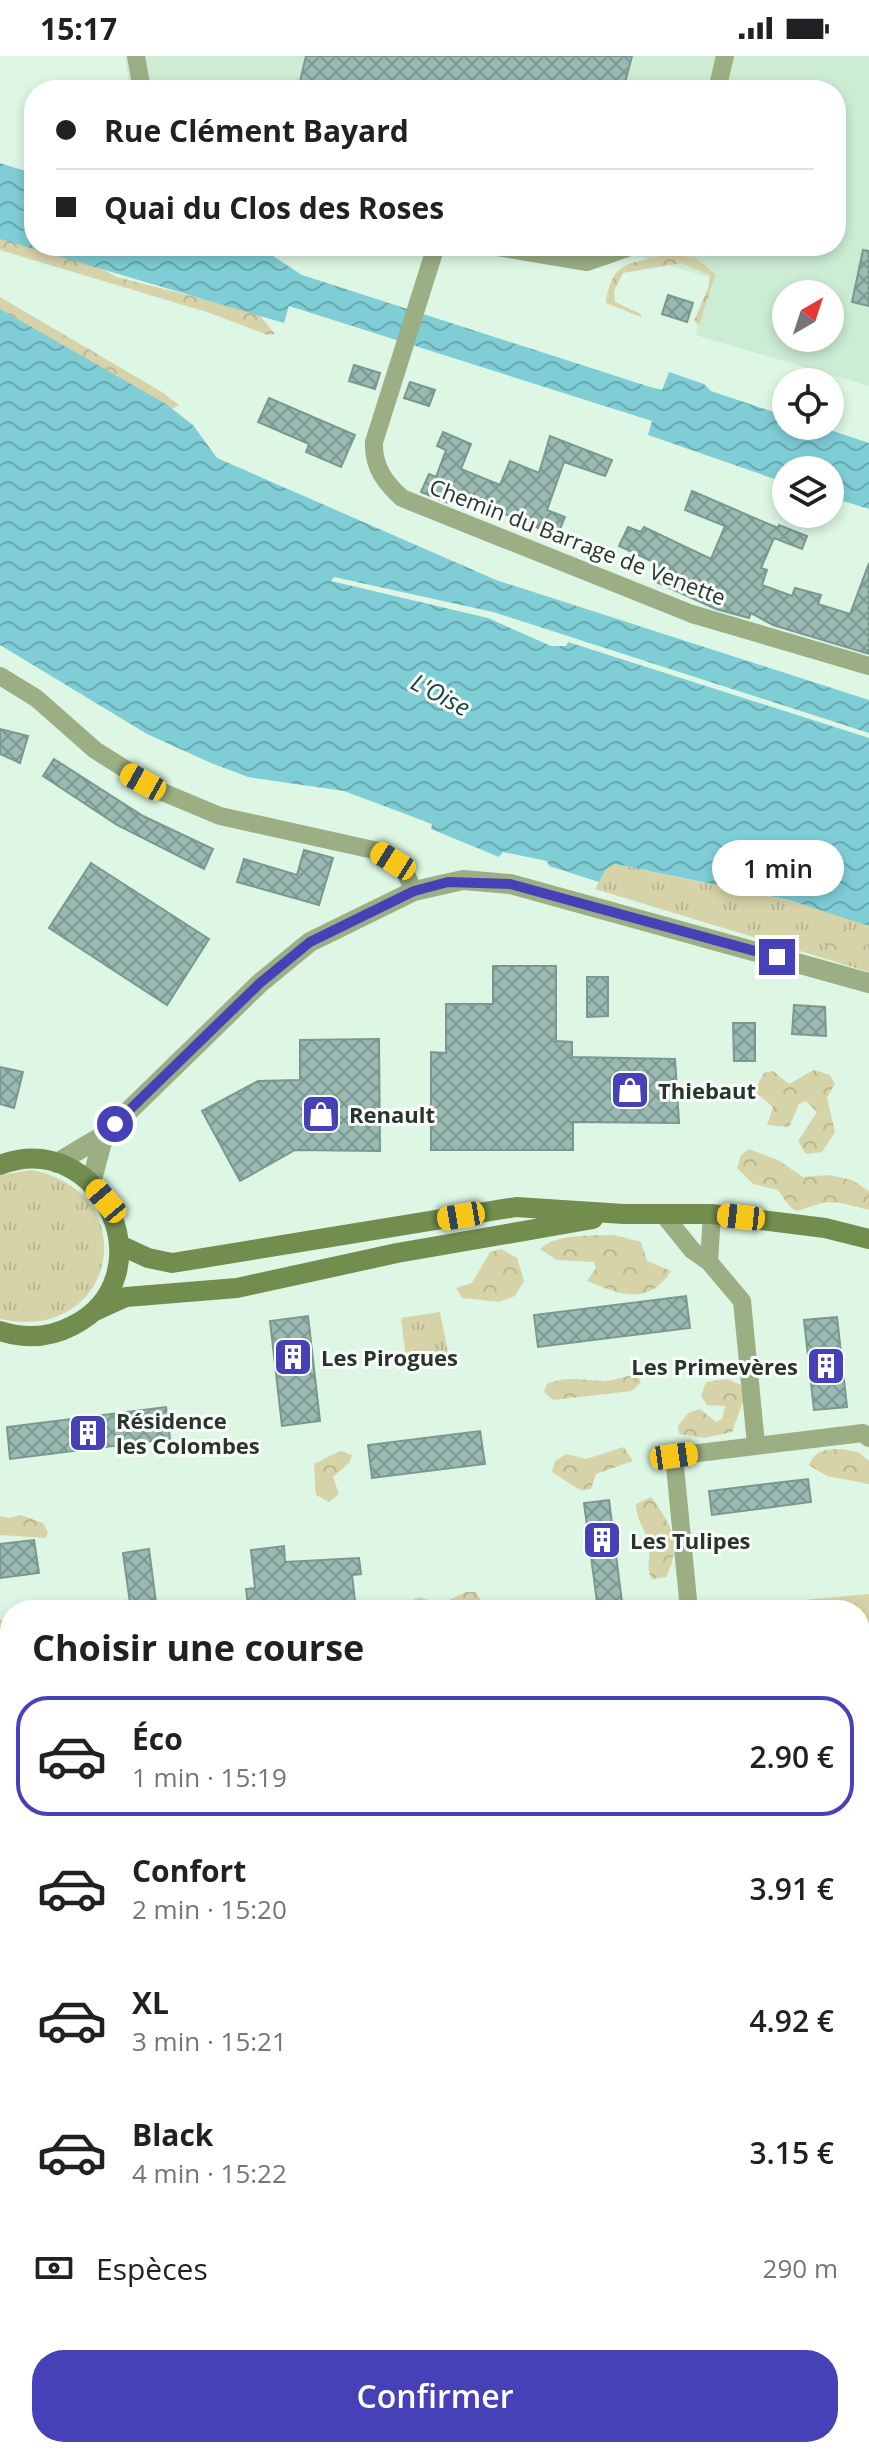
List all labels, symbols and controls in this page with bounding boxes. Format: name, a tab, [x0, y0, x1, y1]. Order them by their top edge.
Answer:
text: 15:17	[40, 8, 117, 49]
text: Rue Clément Bayard	[104, 110, 409, 151]
text: Quai du Clos des Roses	[104, 187, 444, 228]
north arrow	[772, 280, 844, 352]
map controls	[772, 280, 844, 528]
button: locate	[772, 368, 844, 440]
button: layers	[772, 456, 844, 528]
street label: Chemin du Barrage de Venette	[426, 471, 730, 611]
water label: L'Oise	[406, 665, 476, 723]
car	[116, 760, 170, 804]
car	[366, 838, 420, 884]
callout: 1 min	[711, 841, 843, 897]
text: 1 min	[743, 850, 813, 886]
route end	[759, 939, 795, 975]
shop icon: Thiebaut	[609, 1069, 651, 1111]
place label: Thiebaut	[658, 1075, 756, 1105]
shop icon: Renault	[300, 1093, 342, 1135]
place label: Renault	[349, 1099, 435, 1129]
route start	[97, 1106, 133, 1142]
car	[81, 1175, 131, 1227]
car	[435, 1200, 487, 1232]
car	[716, 1203, 766, 1231]
building icon: Les Pirogues	[272, 1336, 314, 1378]
place label: Les Pirogues	[321, 1342, 458, 1372]
building icon: Les Primevères	[805, 1345, 847, 1387]
place label: Les Primevères	[631, 1351, 798, 1381]
place label: Résidence les Colombes	[116, 1405, 260, 1460]
building icon: Résidence les Colombes	[67, 1412, 109, 1454]
car	[649, 1441, 699, 1471]
building icon: Les Tulipes	[581, 1519, 623, 1561]
place label: Les Tulipes	[630, 1525, 751, 1555]
text: Choisir une course	[32, 1623, 364, 1672]
text: Éco	[132, 1718, 183, 1759]
icon: car	[36, 1720, 108, 1792]
text: 2.90 €	[749, 1736, 834, 1777]
text: 1 min · 15:19	[132, 1759, 287, 1795]
text: Confort	[132, 1850, 246, 1891]
icon: car	[36, 1852, 108, 1924]
text: 3.91 €	[749, 1868, 834, 1909]
text: 2 min · 15:20	[132, 1891, 287, 1927]
text: XL	[132, 1982, 169, 2023]
icon: car	[36, 1984, 108, 2056]
text: 4.92 €	[749, 2000, 834, 2041]
text: 3 min · 15:21	[132, 2023, 287, 2059]
text: Black	[132, 2114, 213, 2155]
icon: car	[36, 2116, 108, 2188]
text: 3.15 €	[749, 2132, 834, 2173]
text: 4 min · 15:22	[132, 2155, 287, 2191]
icon: cash	[32, 2246, 76, 2290]
text: Espèces	[96, 2248, 208, 2289]
text: 290 m	[763, 2250, 838, 2286]
button: Confirmer	[32, 2350, 838, 2442]

